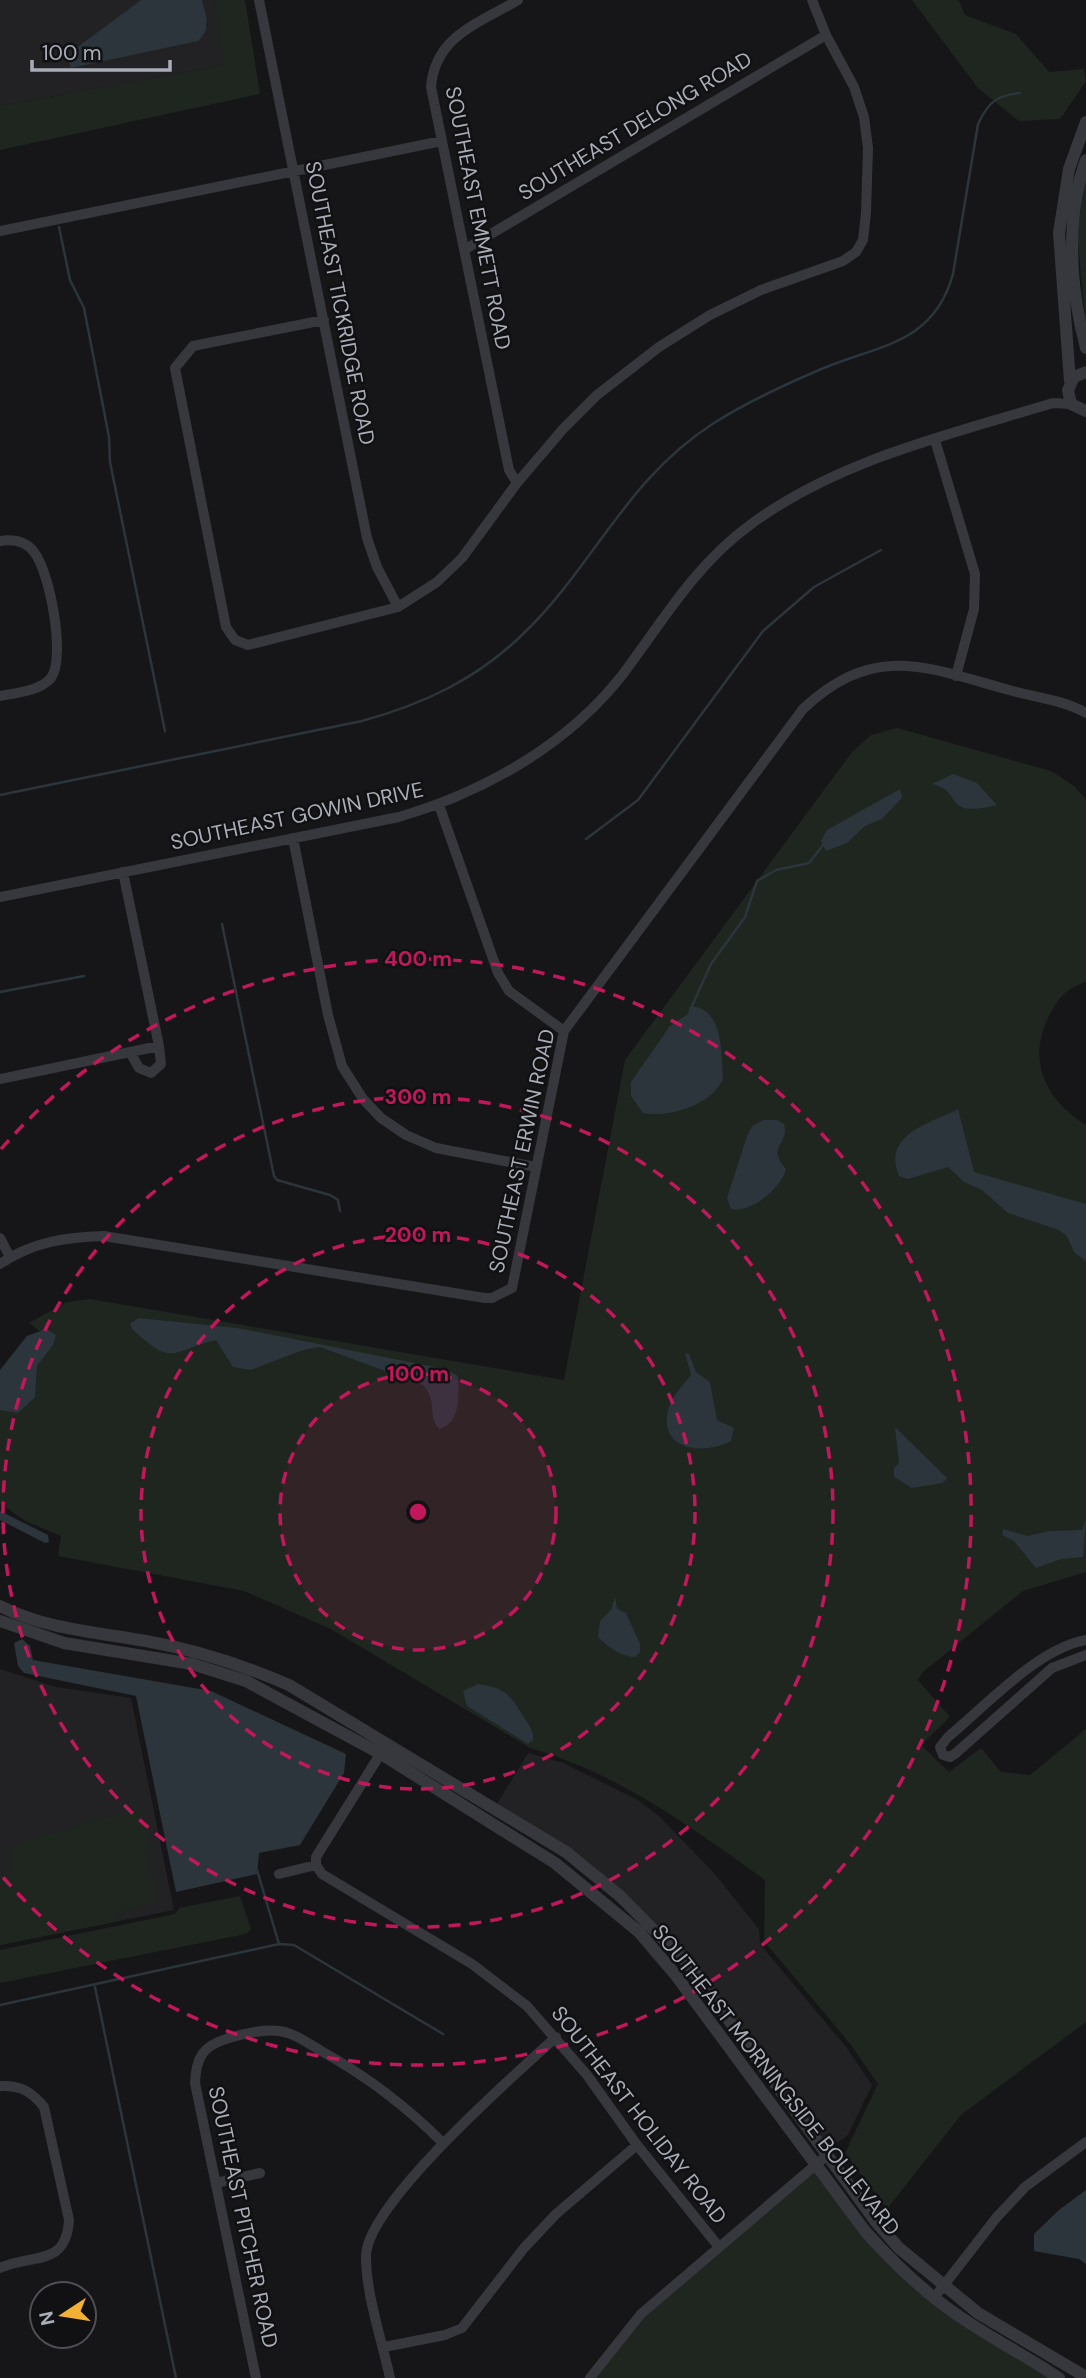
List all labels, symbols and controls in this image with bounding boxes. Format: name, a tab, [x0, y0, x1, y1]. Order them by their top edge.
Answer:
scale bar	[32, 28, 170, 72]
text: 100 m	[42, 39, 102, 67]
street label: SOUTHEAST DELONG ROAD	[513, 45, 757, 207]
street label: SOUTHEAST EMMETT ROAD	[439, 84, 517, 352]
street label: SOUTHEAST TICKRIDGE ROAD	[299, 159, 381, 447]
street label: SOUTHEAST GOWIN DRIVE	[168, 775, 426, 857]
text: 400 m	[384, 945, 452, 973]
street label: SOUTHEAST ERWIN ROAD	[482, 1026, 562, 1276]
text: 300 m	[385, 1083, 451, 1111]
text: 200 m	[385, 1221, 451, 1249]
text: 100 m	[387, 1360, 449, 1388]
centre of rings	[406, 1500, 430, 1524]
street label: SOUTHEAST MORNINGSIDE BOULEVARD	[646, 1919, 906, 2241]
street label: SOUTHEAST HOLIDAY ROAD	[545, 2000, 733, 2230]
street label: SOUTHEAST PITCHER ROAD	[202, 2084, 284, 2350]
north arrow	[28, 2280, 98, 2350]
text: N	[33, 2309, 61, 2328]

